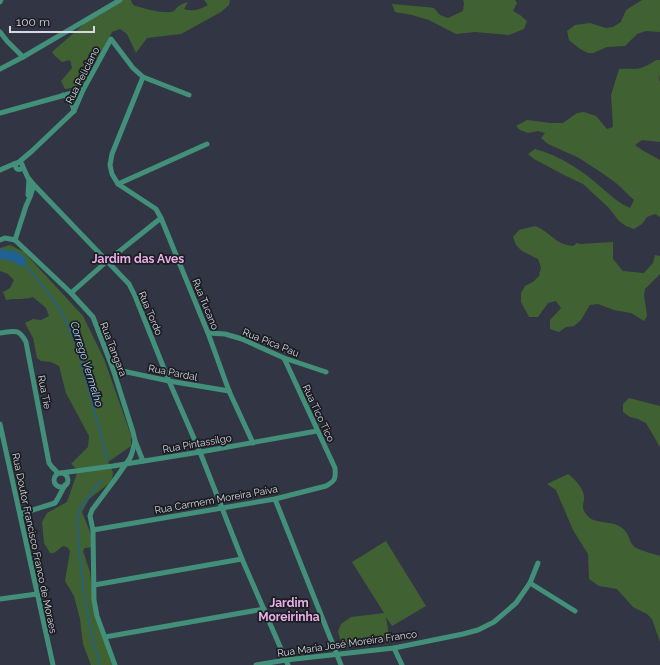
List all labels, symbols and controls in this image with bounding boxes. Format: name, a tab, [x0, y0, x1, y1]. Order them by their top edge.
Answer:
scale bar	[10, 8, 94, 34]
text: 100 m	[16, 15, 50, 29]
street label: Rua Peliciano	[63, 45, 101, 105]
district label: Jardim das Aves	[92, 252, 184, 266]
street label: Rua Tucano	[190, 277, 221, 331]
street label: Rua Tordo	[136, 290, 165, 337]
water label: Corrego Vermelho	[67, 320, 106, 409]
street label: Rua Tangara	[98, 321, 129, 378]
street label: Rua Pica Pau	[241, 326, 301, 359]
street label: Rua Pardal	[147, 362, 199, 383]
street label: Rua Tie	[36, 374, 53, 410]
street label: Rua Tico Tico	[301, 383, 337, 444]
street label: Rua Pintassilgo	[162, 432, 233, 455]
street label: Rua Doutor Francisco Franco de Moraes	[10, 452, 59, 635]
street label: Rua Carmem Moreira Paiva	[154, 483, 279, 516]
district label: Jardim Moreirinha	[258, 596, 320, 624]
street label: Rua Maria José Moreira Franco	[276, 628, 418, 659]

